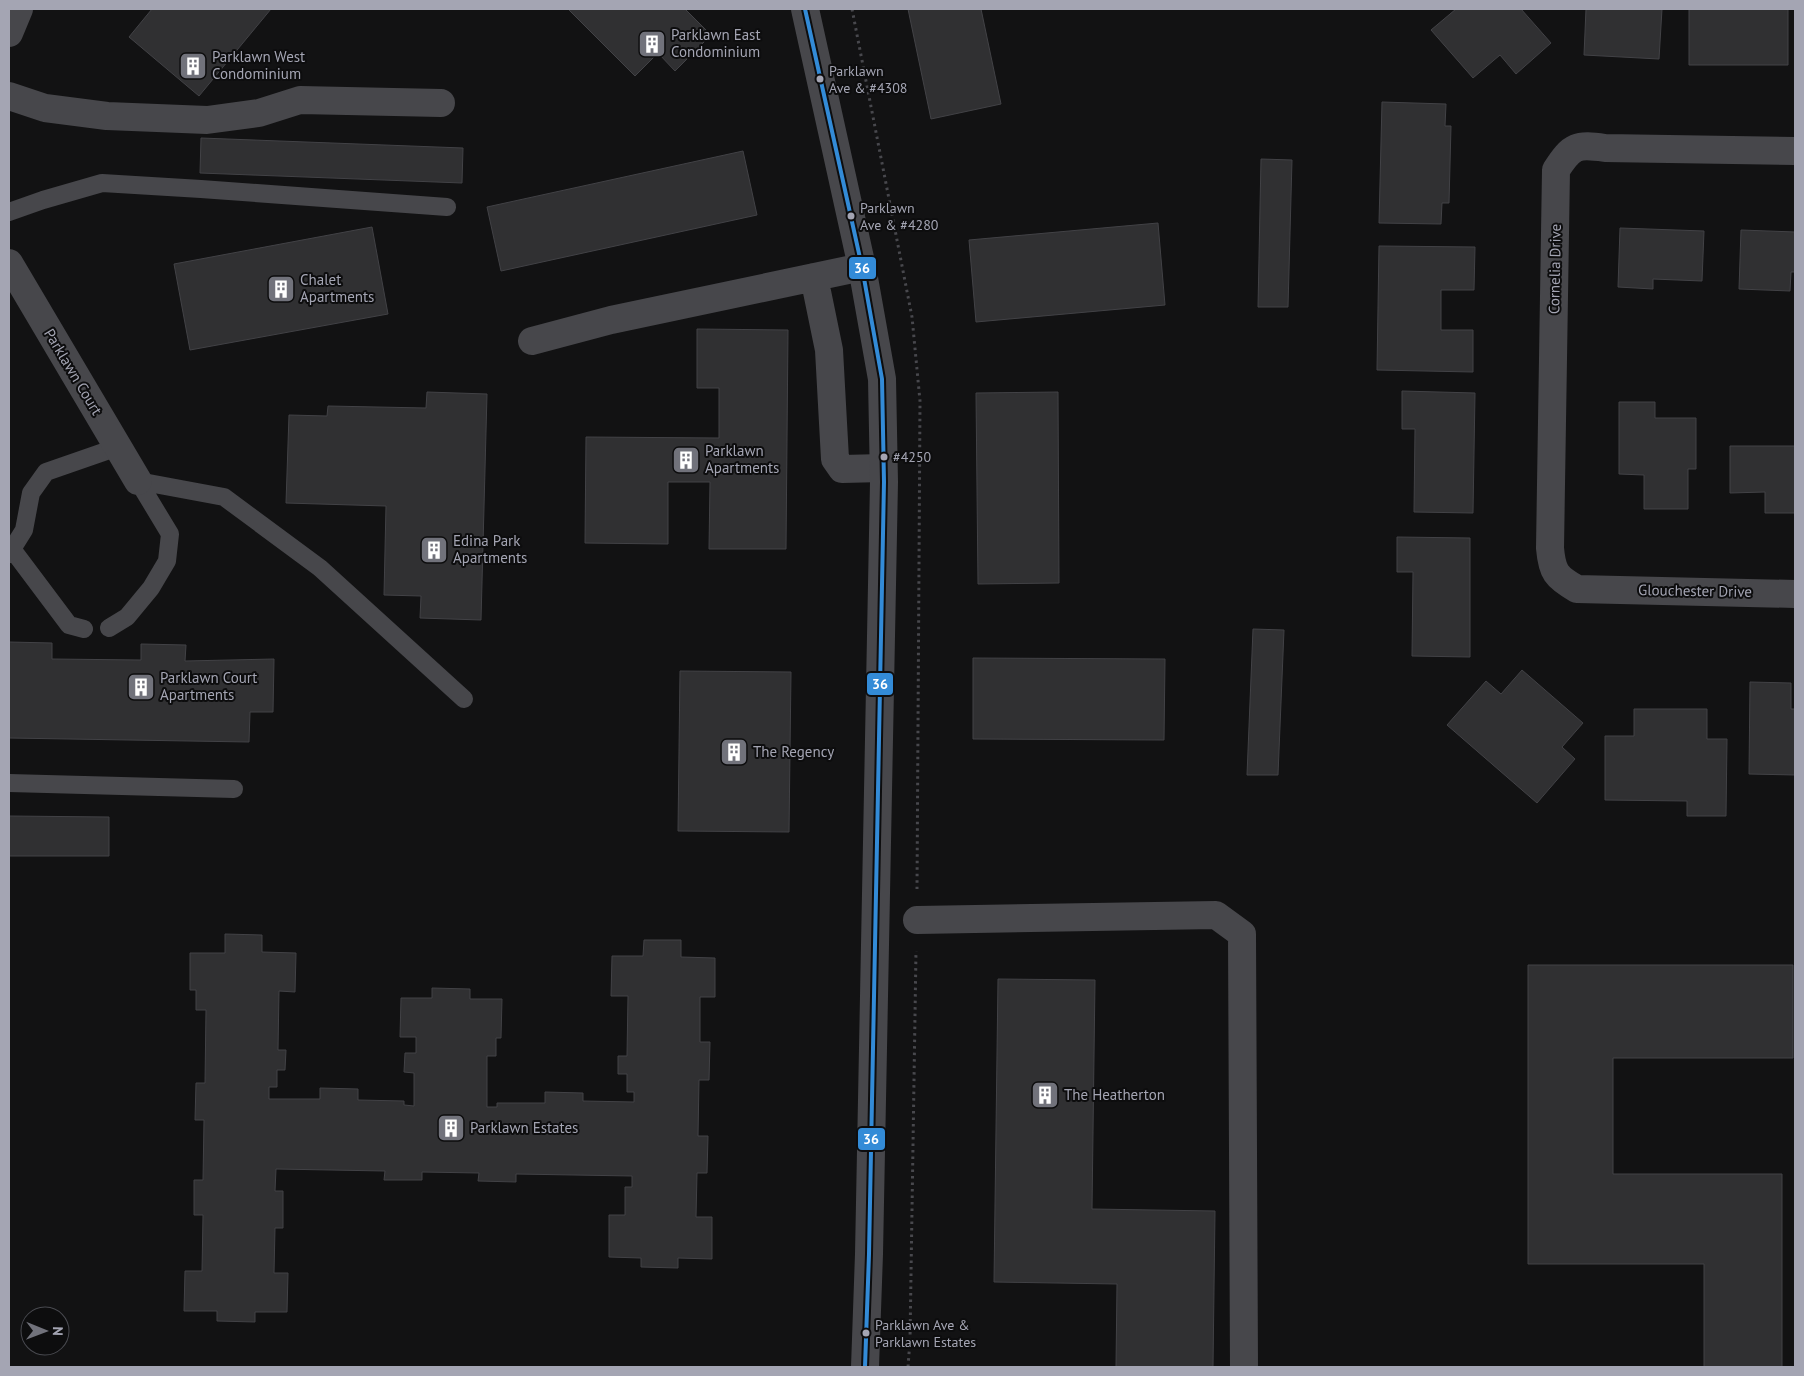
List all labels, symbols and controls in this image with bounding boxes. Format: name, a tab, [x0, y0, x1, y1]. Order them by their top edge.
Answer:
place label: Parklawn East Condominium	[671, 25, 761, 61]
building icon: Parklawn East Condominium	[637, 29, 667, 59]
place label: Parklawn West Condominium	[212, 47, 305, 83]
building icon: Parklawn West Condominium	[178, 51, 208, 81]
place label: Parklawn Ave & #4308	[829, 62, 907, 97]
marker: Parklawn Ave & #4308	[815, 74, 825, 84]
place label: Parklawn Ave & #4280	[860, 199, 939, 234]
marker: Parklawn Ave & #4280	[846, 211, 856, 221]
street label: Cornelia Drive	[1544, 224, 1565, 314]
line badge: 36	[848, 256, 877, 280]
text: 36	[854, 259, 870, 277]
place label: Chalet Apartments	[300, 270, 374, 306]
building icon: Chalet Apartments	[266, 274, 296, 304]
street label: Parklawn Court	[40, 325, 107, 418]
place label: Parklawn Apartments	[705, 441, 779, 477]
building icon: Parklawn Apartments	[671, 445, 701, 475]
place label: #4250	[893, 448, 932, 466]
marker: #4250	[879, 452, 889, 462]
place label: Edina Park Apartments	[453, 531, 527, 567]
building icon: Edina Park Apartments	[419, 535, 449, 565]
street label: Glouchester Drive	[1638, 580, 1752, 601]
place label: Parklawn Court Apartments	[160, 668, 257, 704]
building icon: Parklawn Court Apartments	[126, 672, 156, 702]
line badge: 36	[866, 672, 894, 696]
text: 36	[872, 675, 888, 693]
building icon: The Regency	[719, 737, 749, 767]
place label: The Regency	[753, 742, 834, 761]
building icon: The Heatherton	[1030, 1080, 1060, 1110]
place label: The Heatherton	[1064, 1085, 1165, 1104]
building icon: Parklawn Estates	[436, 1113, 466, 1143]
place label: Parklawn Estates	[470, 1118, 578, 1137]
line badge: 36	[857, 1127, 886, 1151]
text: 36	[863, 1130, 879, 1148]
north arrow	[20, 1306, 70, 1356]
place label: Parklawn Ave & Parklawn Estates	[875, 1316, 976, 1351]
text: N	[49, 1326, 67, 1336]
marker: Parklawn Ave & Parklawn Estates	[861, 1328, 871, 1338]

